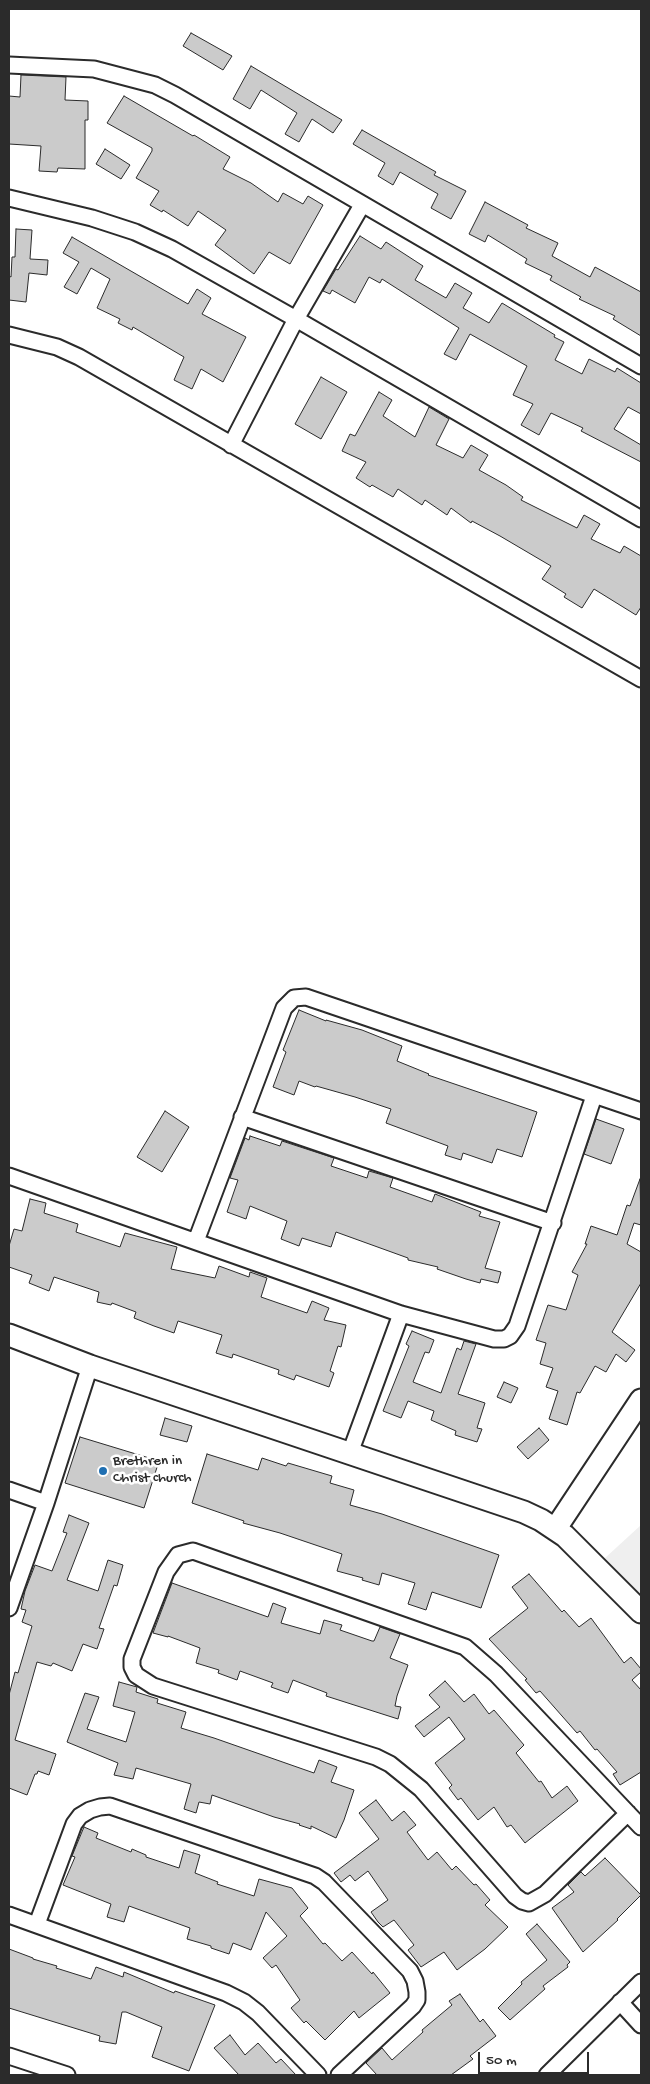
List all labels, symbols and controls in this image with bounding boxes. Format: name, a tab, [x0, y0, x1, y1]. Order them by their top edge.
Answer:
place label: Brethren in Christ church	[113, 1453, 192, 1488]
marker: Brethren in Christ church	[97, 1465, 109, 1477]
scale bar	[480, 2042, 591, 2074]
text: 50 m	[486, 2052, 517, 2070]

